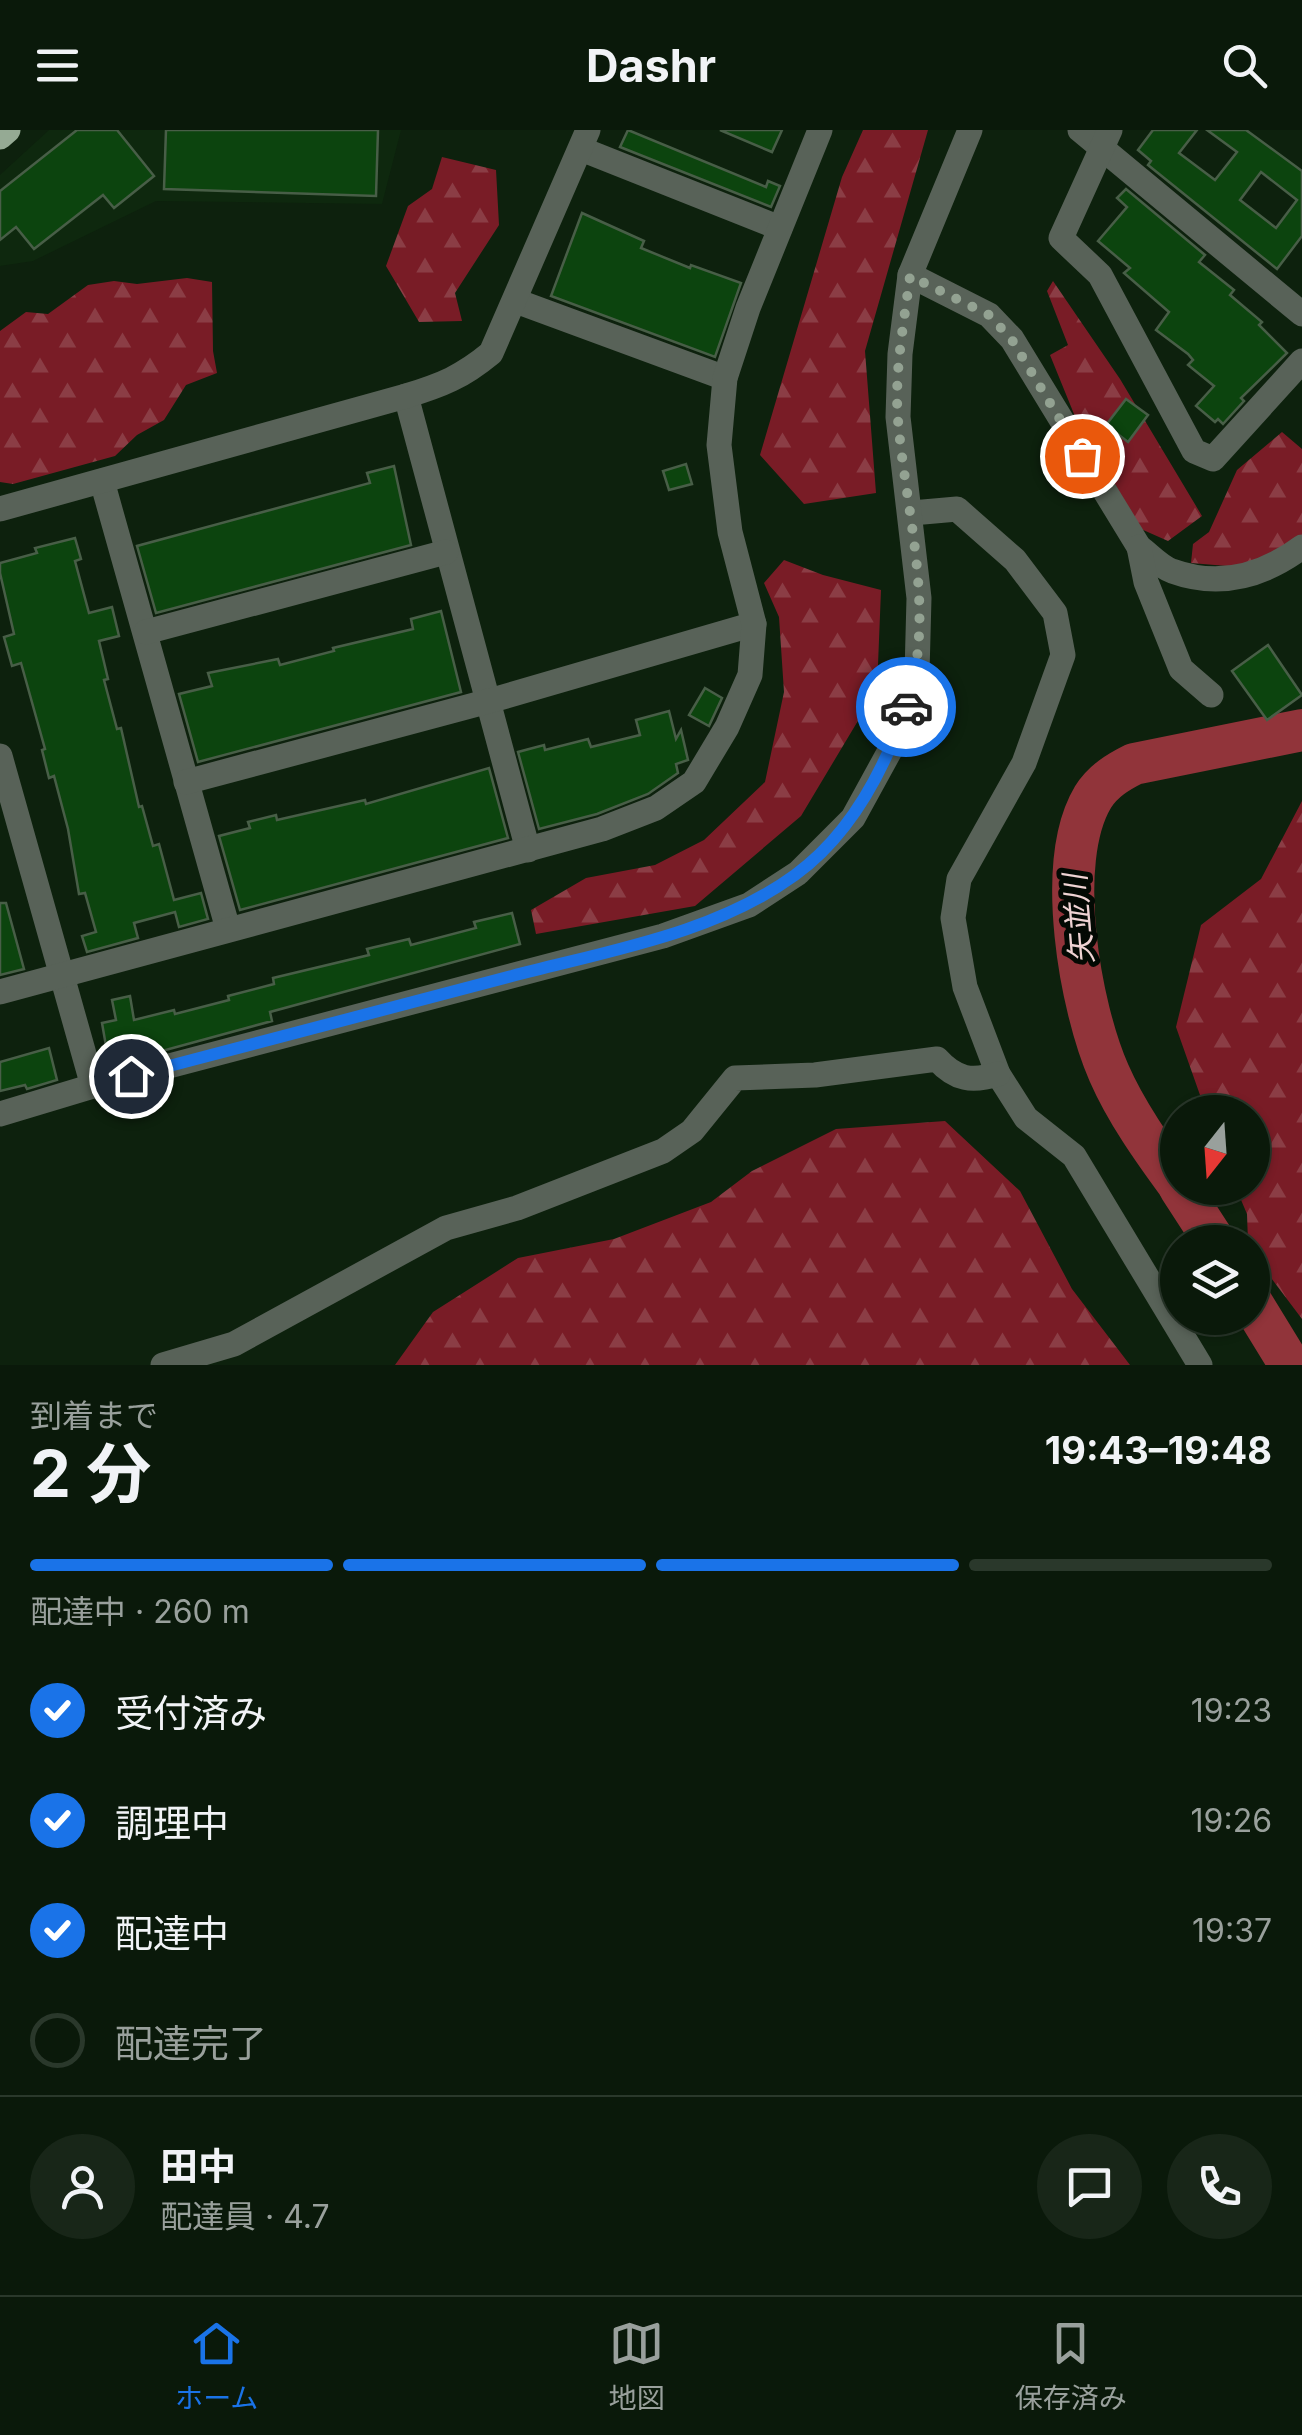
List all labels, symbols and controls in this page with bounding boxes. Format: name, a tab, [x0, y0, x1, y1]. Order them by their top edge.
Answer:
icon: menu	[30, 38, 85, 93]
text: Dashr	[586, 38, 716, 93]
icon: search	[1217, 38, 1272, 93]
pin	[1040, 414, 1125, 499]
icon: bag	[1055, 429, 1110, 484]
courier	[856, 657, 956, 757]
icon: car	[879, 680, 934, 735]
water label: 矢並川	[1056, 870, 1100, 965]
pin	[89, 1034, 174, 1119]
icon: home	[104, 1049, 159, 1104]
north arrow	[1160, 1095, 1270, 1205]
map controls	[1160, 1095, 1270, 1335]
button: layers	[1160, 1225, 1270, 1335]
text: 到着まで	[30, 1396, 158, 1435]
text: 19:43–19:48	[1045, 1427, 1272, 1473]
text: 2 分	[30, 1434, 151, 1513]
text: 配達中 · 260 m	[30, 1592, 250, 1631]
icon: check	[30, 1683, 85, 1738]
text: 受付済み	[115, 1690, 267, 1736]
text: 19:23	[1191, 1691, 1272, 1730]
icon: check	[30, 1793, 85, 1848]
text: 調理中	[115, 1800, 229, 1846]
text: 19:26	[1191, 1801, 1272, 1840]
icon: check	[30, 1903, 85, 1958]
text: 配達中	[115, 1910, 229, 1956]
text: 19:37	[1192, 1911, 1272, 1950]
text: 配達完了	[115, 2020, 267, 2066]
button: person	[30, 2134, 135, 2239]
button: chat	[1037, 2134, 1142, 2239]
button: phone	[1167, 2134, 1272, 2239]
text: 田中	[160, 2143, 236, 2189]
text: 配達員 · 4.7	[160, 2197, 330, 2236]
tab: ホーム	[175, 2316, 258, 2416]
tab: 地図	[609, 2316, 665, 2416]
tab: 保存済み	[1015, 2316, 1127, 2416]

